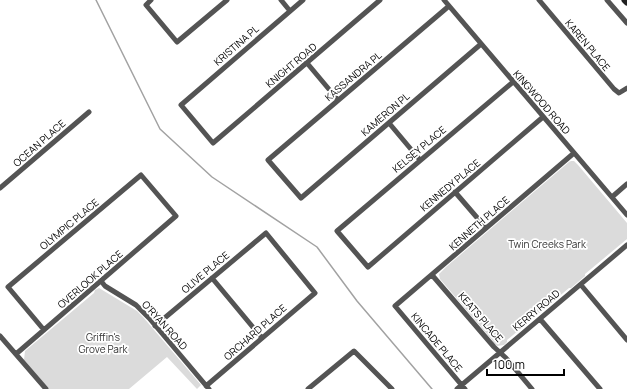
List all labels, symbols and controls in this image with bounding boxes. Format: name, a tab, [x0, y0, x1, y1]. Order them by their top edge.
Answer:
street label: KAREN PLACE	[562, 16, 614, 74]
street label: KRISTINA PL	[211, 22, 261, 68]
street label: KNIGHT ROAD	[262, 39, 320, 91]
street label: KASSANDRA PL	[322, 48, 384, 104]
street label: KINGWOOD ROAD	[510, 67, 574, 137]
street label: KAMERON PL	[358, 89, 412, 139]
street label: OCEAN PLACE	[10, 116, 68, 170]
street label: KELSEY PLACE	[389, 122, 449, 176]
street label: KENNEDY PLACE	[417, 155, 483, 214]
street label: KENNETH PLACE	[446, 193, 512, 253]
street label: OLYMPIC PLACE	[37, 195, 102, 253]
park label: Twin Creeks Park	[508, 237, 587, 251]
street label: OVERLOOK PLACE	[54, 247, 126, 311]
street label: OLIVE PLACE	[178, 248, 232, 296]
street label: KERRY ROAD	[509, 286, 563, 334]
street label: KEATS PLACE	[455, 289, 507, 345]
street label: O'RYAN ROAD	[139, 297, 191, 353]
street label: ORCHARD PLACE	[221, 301, 290, 363]
street label: KINCADE PLACE	[408, 310, 466, 375]
park label: Griffin's Grove Park	[79, 330, 128, 356]
scale bar	[487, 351, 564, 377]
text: 100 m	[493, 356, 525, 373]

